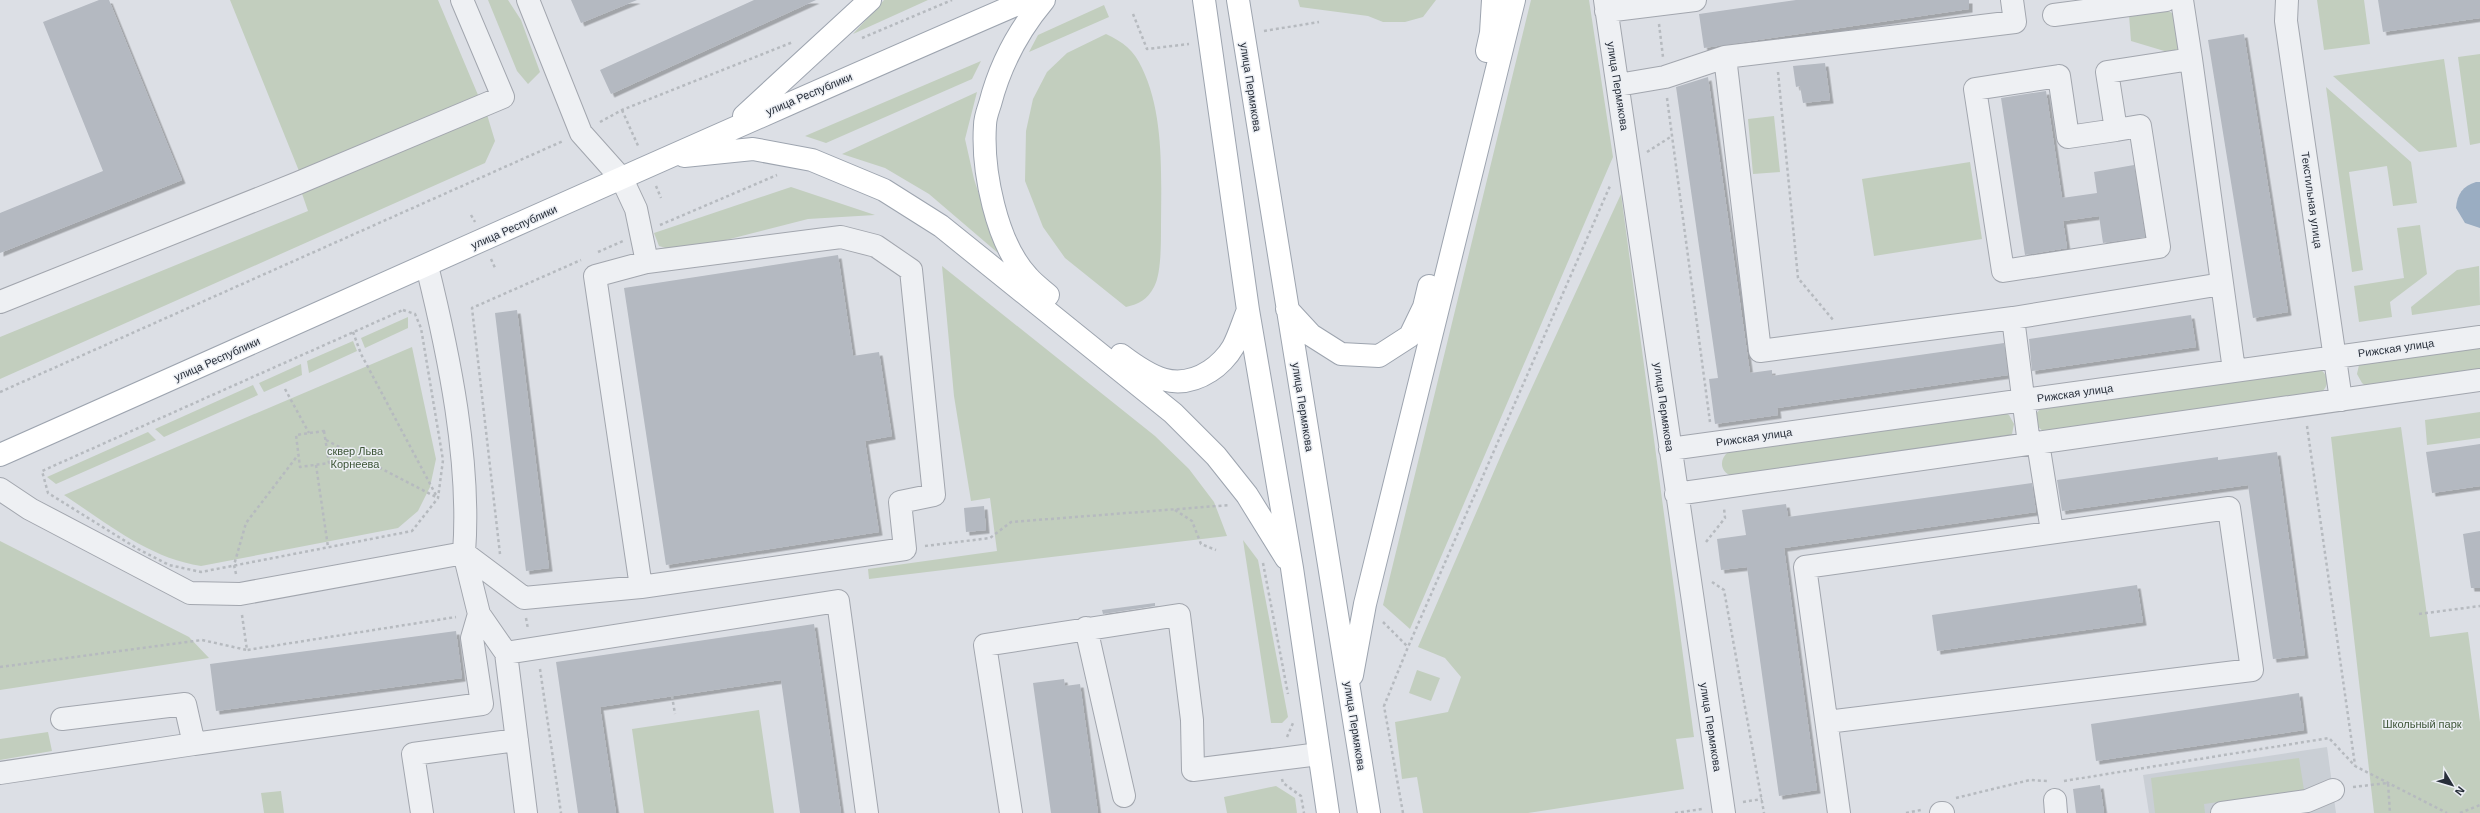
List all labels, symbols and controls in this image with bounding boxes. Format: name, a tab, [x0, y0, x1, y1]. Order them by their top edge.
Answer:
street label: улица Пермякова	[1605, 41, 1631, 132]
street label: улица Пермякова	[1238, 42, 1264, 133]
street label: улица Республики	[764, 70, 854, 118]
street label: Текстильная улица	[2299, 151, 2325, 250]
street label: улица Республики	[469, 203, 559, 251]
street label: улица Республики	[172, 335, 262, 383]
street label: Рижская улица	[2357, 337, 2436, 359]
street label: улица Пермякова	[1290, 362, 1316, 453]
street label: улица Пермякова	[1652, 362, 1676, 453]
street label: Рижская улица	[2036, 382, 2115, 404]
street label: Рижская улица	[1715, 426, 1794, 448]
park label: сквер Льва Корнеева	[327, 445, 384, 470]
street label: улица Пермякова	[1342, 681, 1368, 772]
street label: улица Пермякова	[1698, 682, 1724, 773]
park label: Школьный парк	[2382, 718, 2462, 730]
north arrow	[2432, 765, 2472, 805]
text: N	[2453, 784, 2467, 798]

